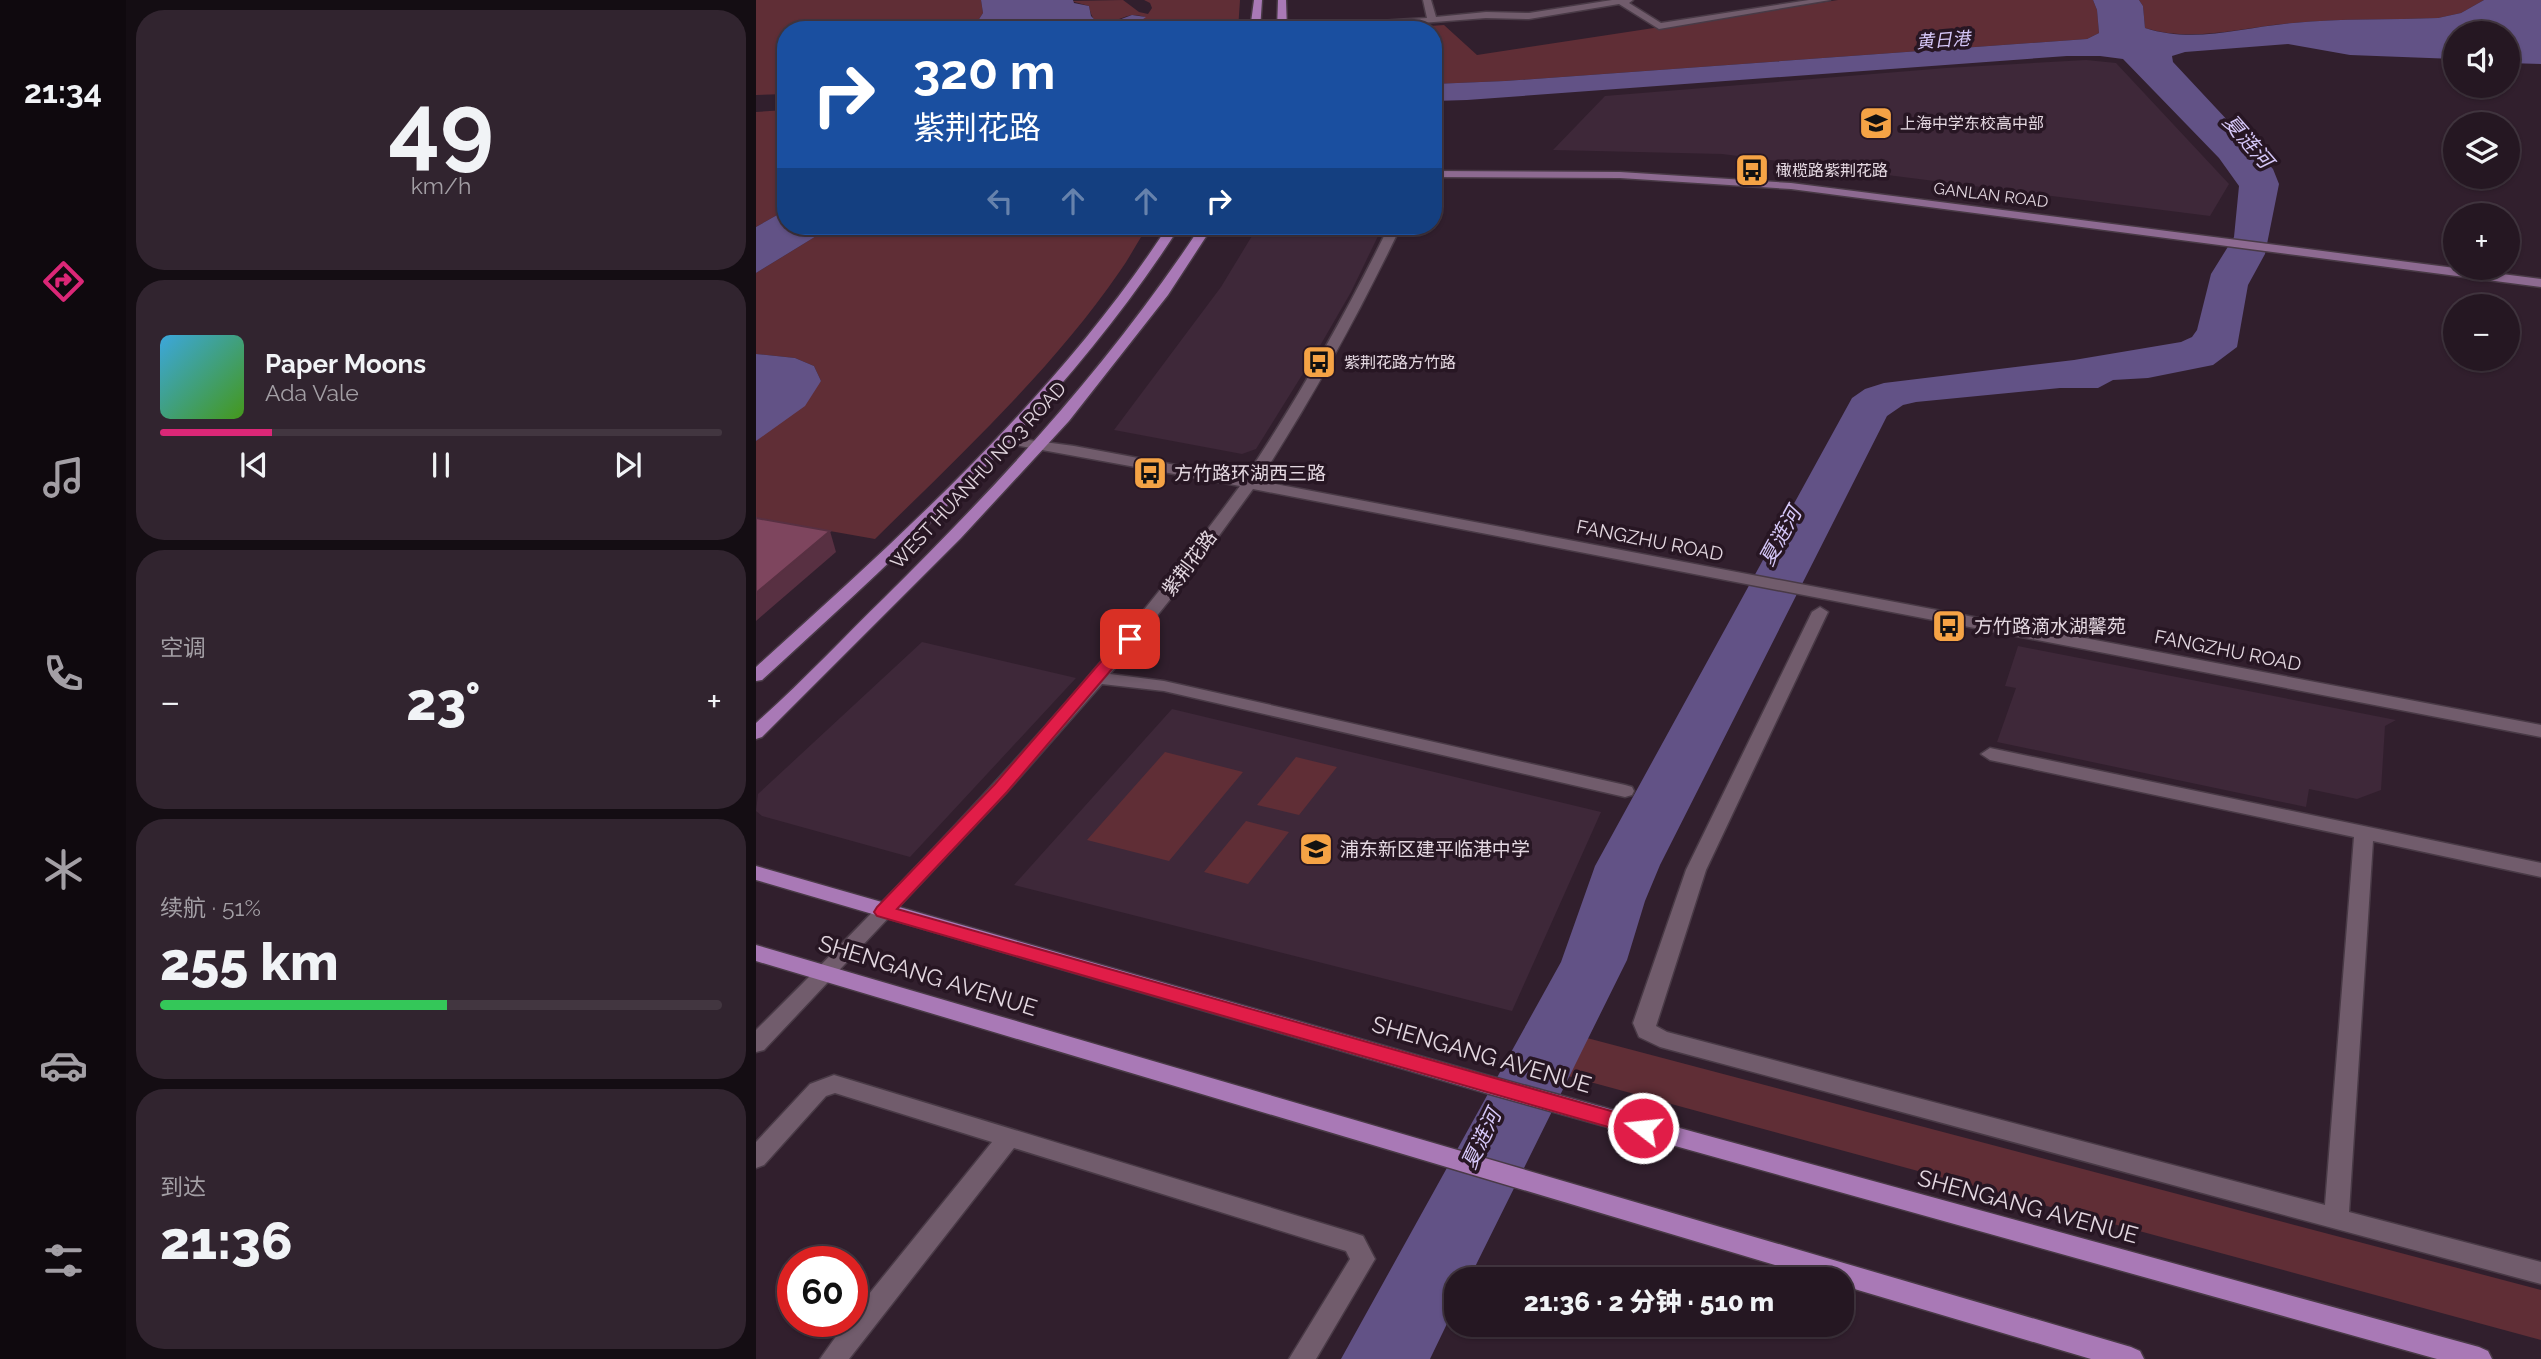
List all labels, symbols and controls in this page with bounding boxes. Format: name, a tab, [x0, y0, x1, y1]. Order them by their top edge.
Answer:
map controls	[2443, 21, 2520, 371]
button: sound	[2443, 21, 2520, 98]
water label: 黄日港	[1915, 27, 1974, 52]
text: 320 m	[913, 43, 1055, 100]
icon: right	[798, 49, 889, 140]
text: 21:34	[24, 73, 102, 110]
text: 49	[388, 73, 494, 180]
school or university icon: 上海中学东校高中部	[1857, 104, 1895, 142]
text: 紫荆花路	[913, 109, 1041, 146]
water label: 夏涟河	[2218, 109, 2281, 176]
button: layers	[2443, 112, 2520, 189]
place label: 上海中学东校高中部	[1900, 114, 2044, 133]
bus stop icon: 橄榄路紫荆花路	[1733, 151, 1771, 189]
place label: 橄榄路紫荆花路	[1776, 161, 1888, 180]
text: km/h	[411, 172, 471, 199]
street label: GANLAN ROAD	[1933, 179, 2049, 211]
icon: left	[981, 182, 1019, 220]
icon: ahead	[1054, 182, 1092, 220]
icon: ahead	[1127, 182, 1165, 220]
icon: right	[1200, 182, 1238, 220]
button: +	[2443, 203, 2520, 280]
icon: directions	[39, 257, 88, 306]
button: −	[2443, 294, 2520, 371]
bus stop icon: 紫荆花路方竹路	[1300, 343, 1338, 381]
text: Paper Moons	[265, 349, 426, 379]
place label: 紫荆花路方竹路	[1344, 353, 1456, 372]
street label: WEST HUANHU NO.3 ROAD	[886, 377, 1070, 573]
text: Ada Vale	[265, 379, 359, 406]
icon: previous	[235, 446, 273, 484]
icon: pause	[422, 446, 460, 484]
icon: next	[609, 446, 647, 484]
icon: music	[39, 453, 88, 502]
bus stop icon: 方竹路环湖西三路	[1131, 454, 1169, 492]
place label: 方竹路环湖西三路	[1174, 462, 1326, 484]
water label: 夏涟河	[1754, 499, 1808, 570]
street label: FANGZHU ROAD	[1575, 515, 1725, 565]
street label: 紫荆花路	[1157, 526, 1221, 600]
bus stop icon: 方竹路滴水湖馨苑	[1930, 607, 1968, 645]
pin	[1100, 609, 1160, 669]
place label: 方竹路滴水湖馨苑	[1974, 615, 2126, 637]
icon: arrive	[1111, 620, 1149, 658]
street label: FANGZHU ROAD	[2153, 625, 2303, 675]
text: 空调	[160, 634, 206, 661]
icon: phone	[39, 649, 88, 698]
text: 23°	[406, 671, 480, 732]
text: −	[160, 679, 180, 724]
text: +	[706, 679, 722, 724]
school or university icon: 浦东新区建平临港中学	[1297, 830, 1335, 868]
place label: 浦东新区建平临港中学	[1340, 838, 1530, 860]
icon: climate	[39, 845, 88, 894]
text: 续航 · 51%	[160, 894, 261, 921]
street label: SHENGANG AVENUE	[815, 929, 1041, 1021]
text: 255 km	[160, 931, 339, 992]
street label: SHENGANG AVENUE	[1369, 1010, 1595, 1098]
icon: car	[39, 1041, 88, 1090]
position arrow	[1606, 1091, 1680, 1165]
water label: 夏涟河	[1456, 1102, 1508, 1173]
street label: SHENGANG AVENUE	[1915, 1164, 2141, 1248]
text: 到达	[160, 1173, 206, 1200]
text: 21:36	[160, 1210, 293, 1271]
icon: filters	[39, 1236, 88, 1285]
speed limit sign: 60	[777, 1246, 868, 1337]
text: 21:36 · 2 分钟 · 510 m	[1524, 1287, 1774, 1317]

